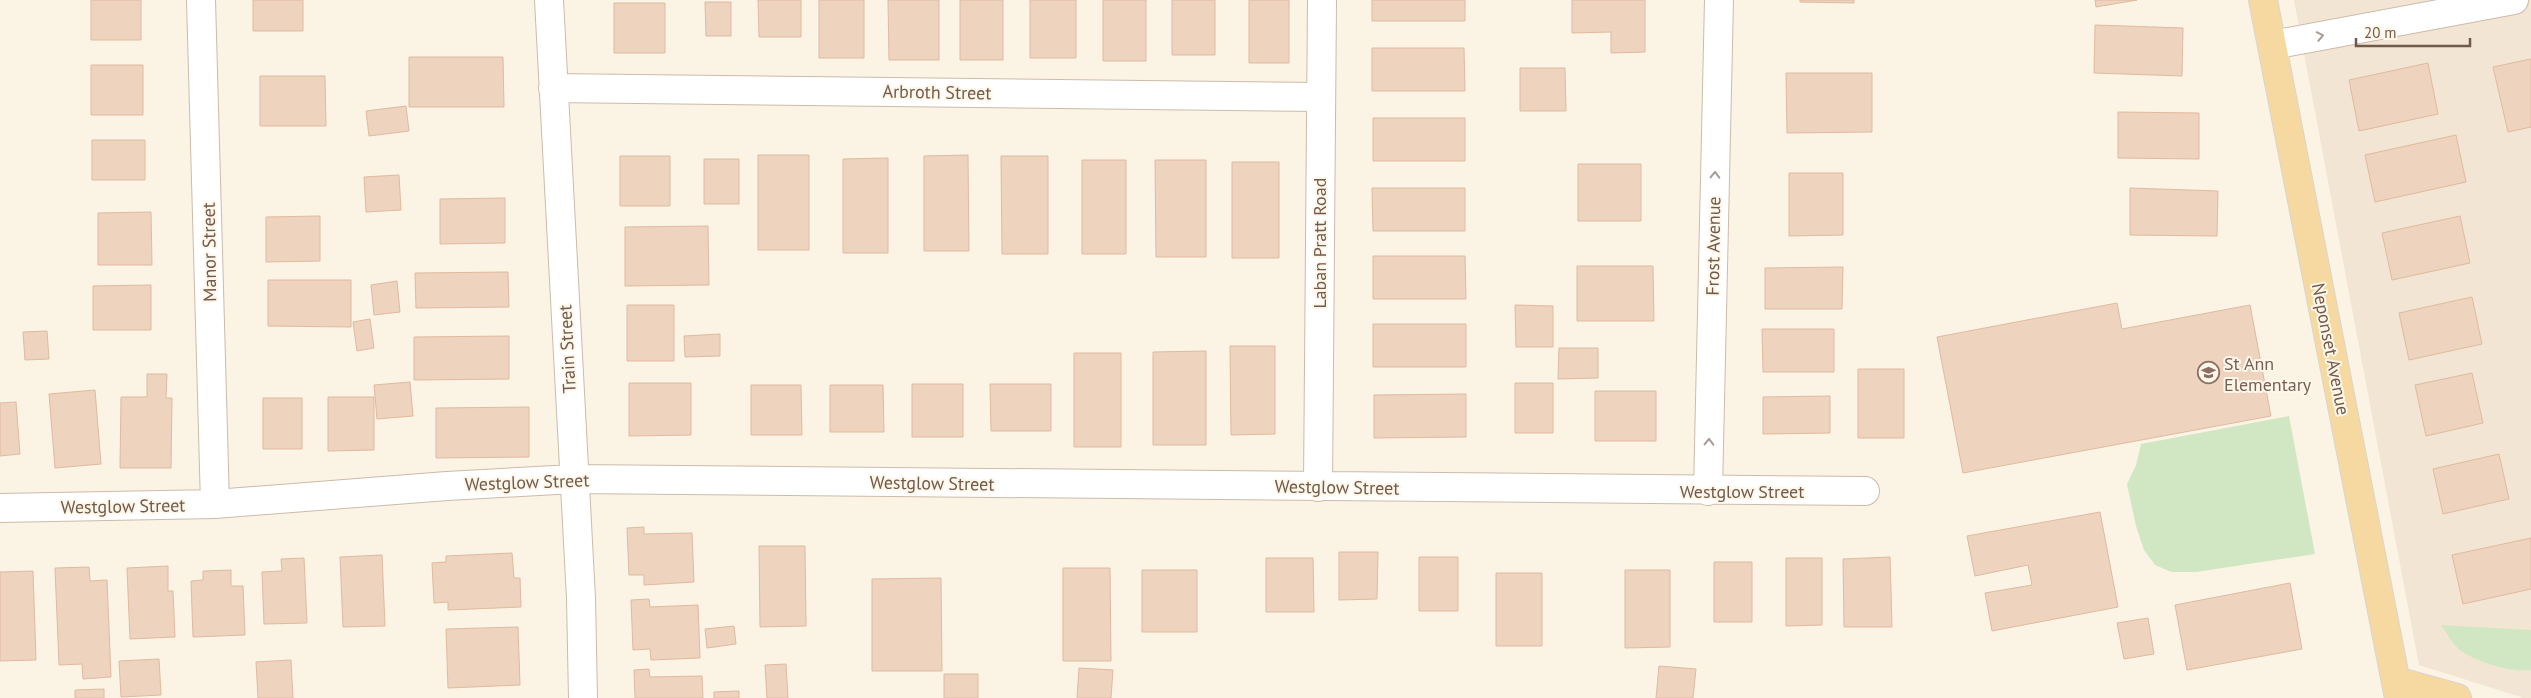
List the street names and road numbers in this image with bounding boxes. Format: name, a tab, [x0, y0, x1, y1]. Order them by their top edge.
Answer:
street label: Arbroth Street	[882, 80, 992, 104]
street label: Laban Pratt Road	[1308, 178, 1331, 308]
street label: Frost Avenue	[1701, 196, 1725, 296]
street label: Manor Street	[197, 202, 221, 302]
street label: Neponset Avenue	[2307, 281, 2355, 417]
street label: Train Street	[553, 304, 581, 394]
street label: Westglow Street	[464, 468, 590, 496]
street label: Westglow Street	[869, 470, 995, 496]
street label: Westglow Street	[1274, 474, 1400, 500]
street label: Westglow Street	[1680, 480, 1804, 503]
street label: Westglow Street	[60, 493, 186, 519]

